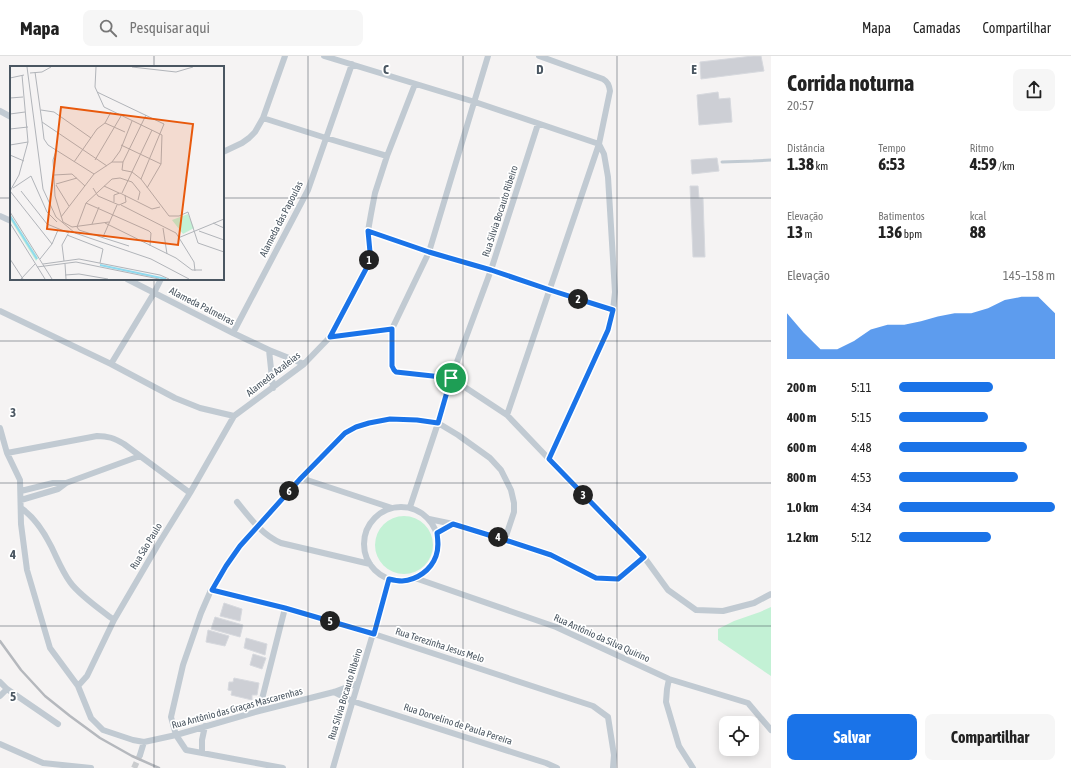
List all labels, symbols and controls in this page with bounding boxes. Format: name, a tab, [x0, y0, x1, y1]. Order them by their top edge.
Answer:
search box	[83, 10, 363, 46]
text: Mapa	[20, 17, 59, 39]
icon: search	[97, 17, 119, 39]
text: Pesquisar aqui	[129, 19, 210, 36]
text: Mapa	[862, 20, 891, 36]
text: Camadas	[913, 20, 961, 36]
text: Compartilhar	[983, 20, 1051, 36]
text: C	[383, 62, 389, 77]
text: D	[536, 62, 544, 77]
text: E	[691, 62, 697, 77]
inset map	[10, 66, 224, 280]
button: share	[1013, 69, 1055, 111]
text: Corrida noturna	[787, 70, 914, 96]
text: 20:57	[787, 98, 814, 113]
text: Distância	[787, 142, 825, 154]
text: Tempo	[878, 142, 906, 154]
text: Ritmo	[970, 142, 994, 154]
text: 1.38	[787, 154, 814, 174]
text: 6:53	[878, 154, 905, 174]
text: 4:59	[970, 154, 997, 174]
text: km	[814, 160, 828, 172]
text: /km	[997, 160, 1015, 172]
street label: Rua Silvia Bocauto Ribeiro	[480, 164, 520, 258]
street label: Alameda das Papoulas	[257, 179, 305, 259]
text: Elevação	[787, 210, 823, 222]
text: Batimentos	[878, 210, 925, 222]
text: kcal	[970, 210, 986, 222]
text: 13	[787, 222, 803, 242]
text: 136	[878, 222, 902, 242]
text: 88	[970, 222, 986, 242]
text: m	[803, 228, 812, 240]
text: bpm	[902, 228, 922, 240]
pin: 1	[359, 250, 379, 270]
text: 1	[366, 254, 372, 266]
text: Elevação	[787, 268, 830, 283]
text: 145–158 m	[1003, 268, 1055, 283]
street label: Alameda Palmeiras	[168, 285, 237, 327]
pin: 2	[568, 289, 588, 309]
text: 2	[575, 293, 581, 305]
street label: Alameda Azaleias	[244, 349, 303, 398]
pin	[434, 361, 468, 395]
icon: arrive	[440, 367, 462, 389]
text: 200 m	[787, 380, 816, 395]
text: 5:11	[851, 380, 872, 395]
text: 3	[10, 405, 16, 420]
text: 400 m	[787, 410, 816, 425]
text: 5:15	[851, 410, 872, 425]
text: 600 m	[787, 440, 816, 455]
text: 4:48	[851, 440, 872, 455]
text: 800 m	[787, 470, 816, 485]
text: 4:53	[851, 470, 872, 485]
pin: 6	[279, 481, 299, 501]
text: 6	[286, 485, 292, 497]
pin: 3	[573, 485, 593, 505]
text: 3	[580, 489, 586, 501]
text: 1.0 km	[787, 500, 818, 515]
text: 4:34	[851, 500, 872, 515]
street label: Rua São Paulo	[128, 521, 164, 571]
pin: 4	[488, 527, 508, 547]
text: 1.2 km	[787, 530, 818, 545]
text: 5:12	[851, 530, 872, 545]
text: 4	[495, 531, 501, 543]
text: 4	[9, 547, 16, 562]
pin: 5	[320, 611, 340, 631]
street label: Rua Antônio da Silva Quirino	[552, 612, 652, 664]
text: 5	[327, 615, 333, 627]
street label: Rua Terezinha Jesus Melo	[394, 625, 486, 665]
street label: Rua Silvia Bocauto Ribeiro	[326, 647, 364, 741]
street label: Rua Antônio das Graças Mascarenhas	[170, 685, 304, 731]
text: 5	[10, 689, 16, 704]
street label: Rua Dorvelino de Paula Pereira	[402, 701, 514, 747]
button: Salvar	[787, 714, 917, 760]
button: Compartilhar	[925, 714, 1055, 760]
map controls	[719, 716, 759, 756]
button: locate	[719, 716, 759, 756]

